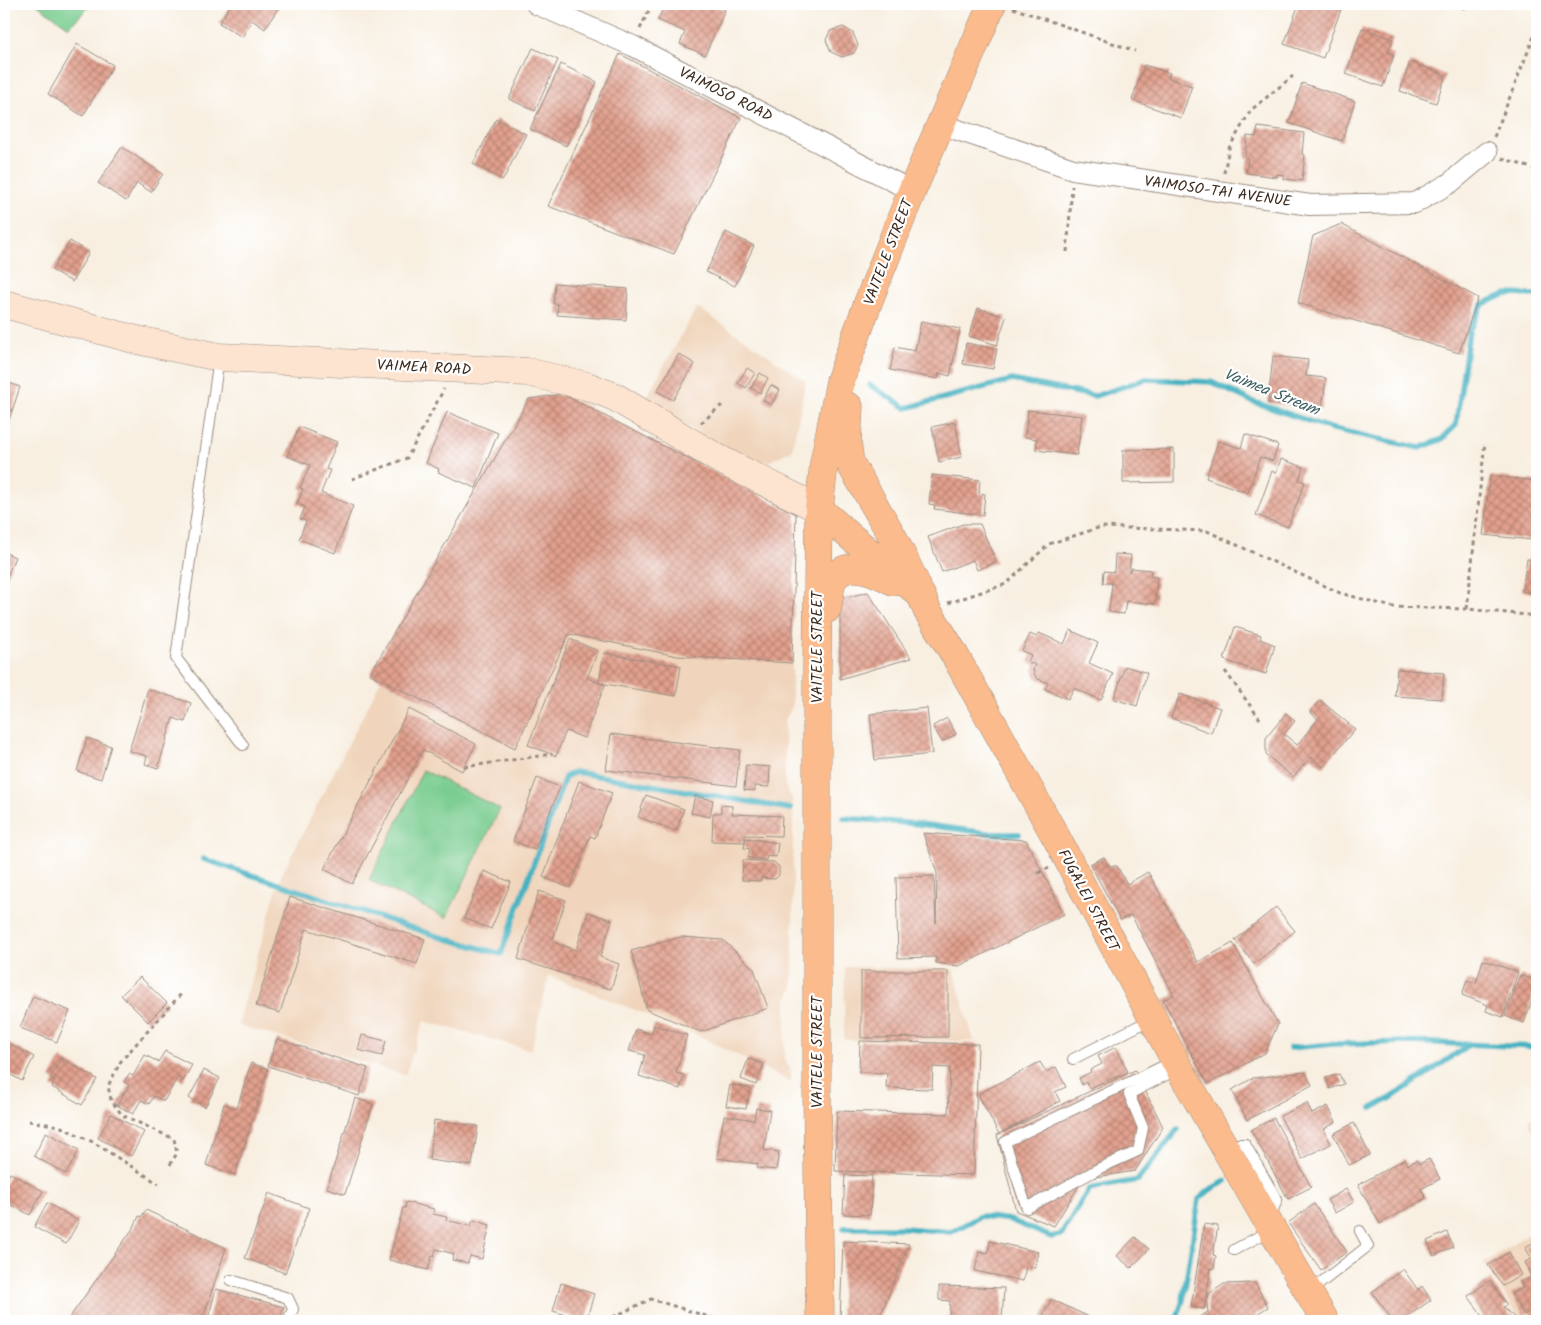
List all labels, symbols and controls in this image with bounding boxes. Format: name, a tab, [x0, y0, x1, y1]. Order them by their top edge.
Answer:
street label: VAIMOSO ROAD	[674, 61, 777, 129]
street label: VAIMOSO-TAI AVENUE	[1143, 170, 1294, 214]
street label: VAITELE STREET	[858, 194, 921, 309]
street label: VAIMEA ROAD	[376, 354, 472, 382]
water label: Vaimea Stream	[1220, 362, 1324, 423]
street label: VAITELE STREET	[806, 589, 830, 703]
street label: FUGALEI STREET	[1051, 845, 1126, 958]
street label: VAITELE STREET	[806, 994, 830, 1108]

